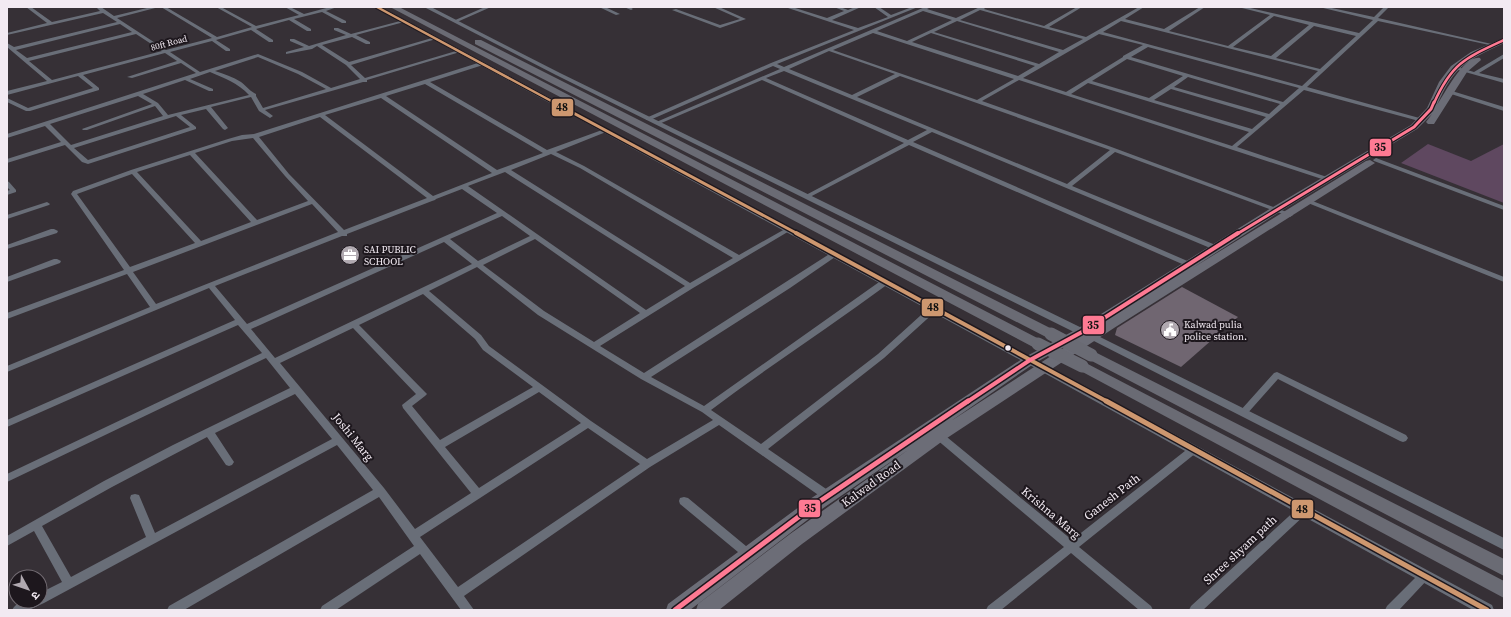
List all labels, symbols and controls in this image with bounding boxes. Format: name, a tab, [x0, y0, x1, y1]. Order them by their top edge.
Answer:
street label: 80ft Road	[149, 32, 189, 54]
line badge: 48	[551, 98, 574, 117]
text: 48	[556, 100, 568, 115]
line badge: 35	[1369, 138, 1392, 157]
text: 35	[1374, 140, 1386, 155]
place label: SAI PUBLIC SCHOOL	[364, 243, 416, 268]
office icon: SAI PUBLIC SCHOOL	[339, 244, 361, 266]
line badge: 48	[921, 298, 944, 317]
text: 48	[927, 300, 939, 315]
line badge: 35	[1082, 315, 1105, 335]
text: 35	[1087, 318, 1099, 333]
place label: Kalwad pulia police station.	[1184, 318, 1247, 343]
public building icon: Kalwad pulia police station.	[1159, 319, 1181, 341]
unlabelled marker	[1003, 343, 1013, 353]
street label: Joshi Marg	[328, 409, 377, 464]
street label: Kalwad Road	[838, 457, 904, 511]
street label: Ganesh Path	[1081, 470, 1143, 524]
street label: Krishna Marg	[1018, 483, 1084, 543]
line badge: 35	[798, 499, 821, 518]
line badge: 48	[1291, 499, 1314, 519]
text: 35	[804, 501, 816, 516]
text: 48	[1296, 502, 1308, 517]
street label: Shree shyam path	[1200, 512, 1280, 588]
north arrow	[8, 569, 48, 609]
text: उ	[27, 588, 43, 603]

